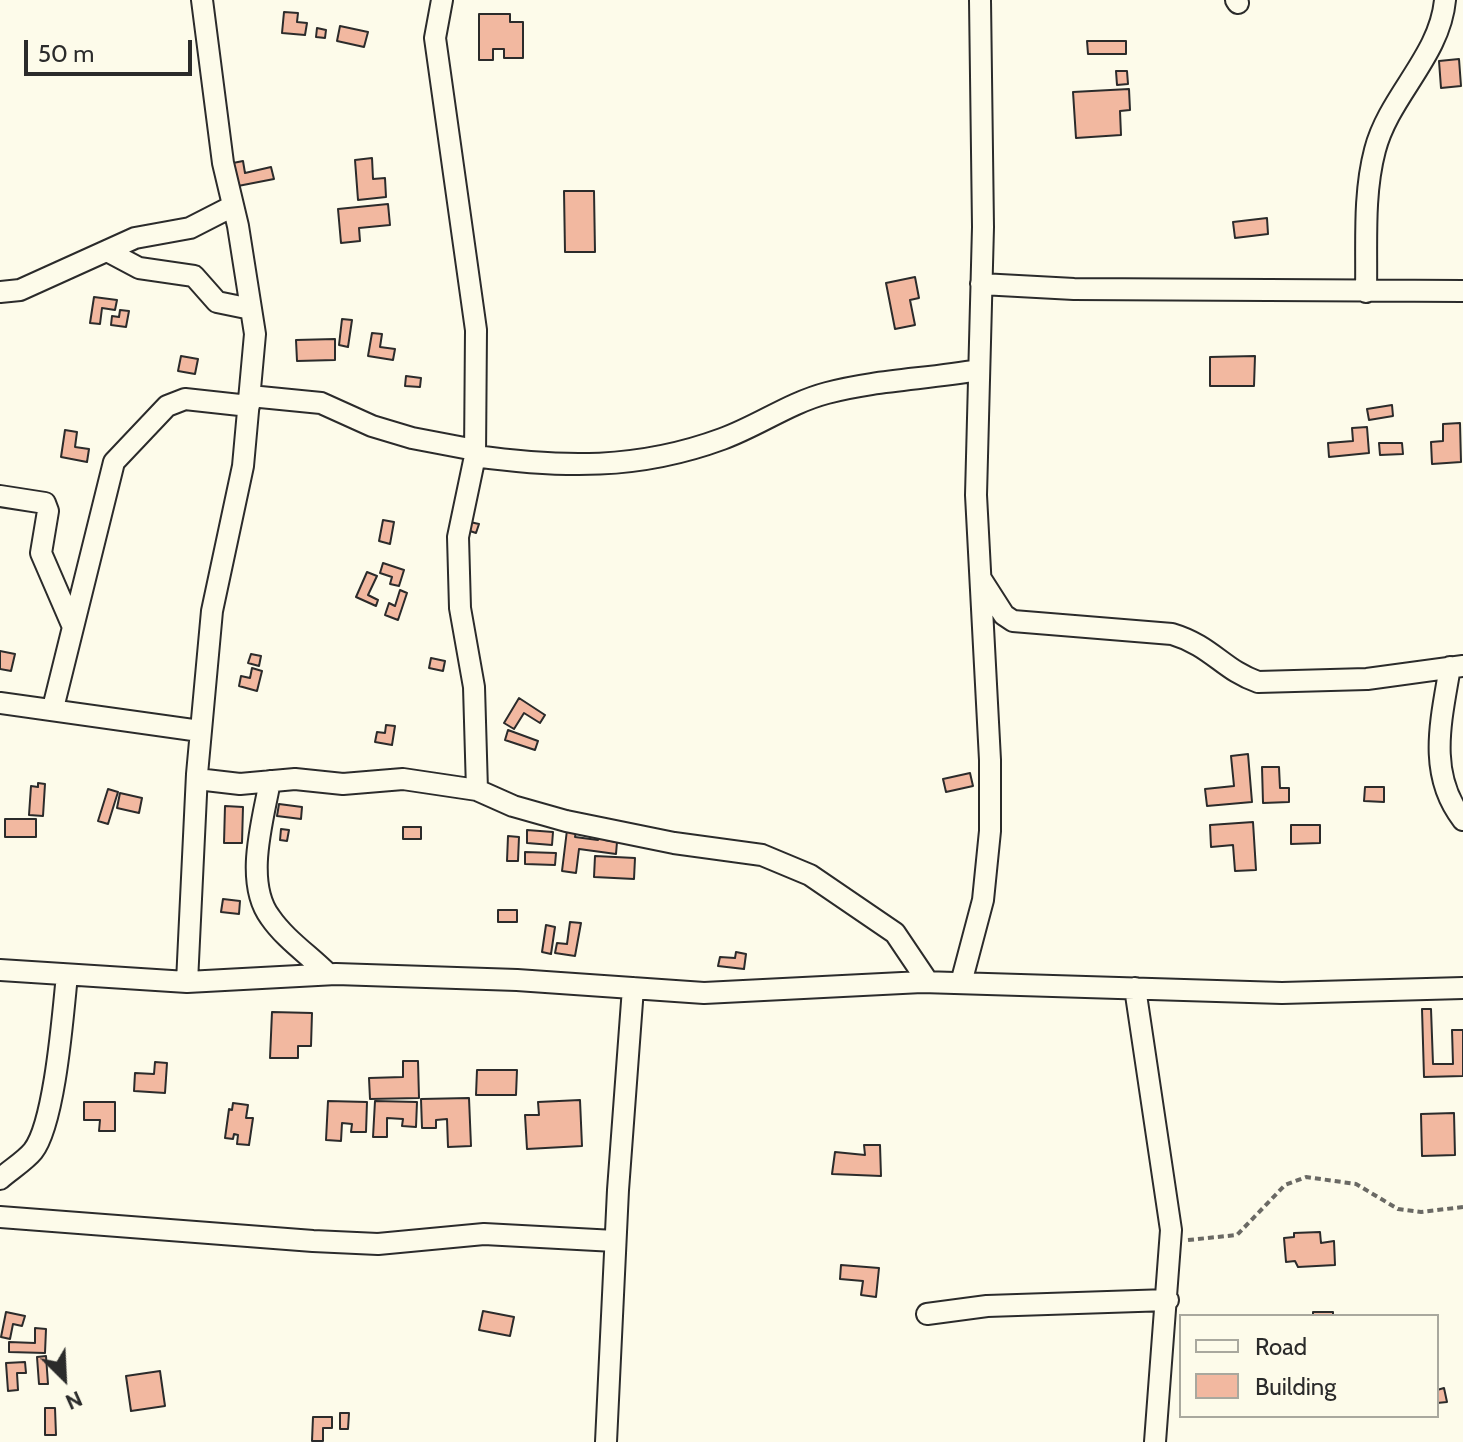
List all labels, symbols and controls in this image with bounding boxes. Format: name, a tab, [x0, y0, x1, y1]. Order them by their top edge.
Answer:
scale bar	[28, 24, 196, 74]
text: 50 m	[38, 39, 94, 68]
legend	[1179, 1314, 1439, 1418]
text: Road	[1255, 1332, 1307, 1361]
north arrow	[24, 1338, 104, 1418]
text: Building	[1255, 1372, 1336, 1401]
text: N	[61, 1385, 87, 1416]

